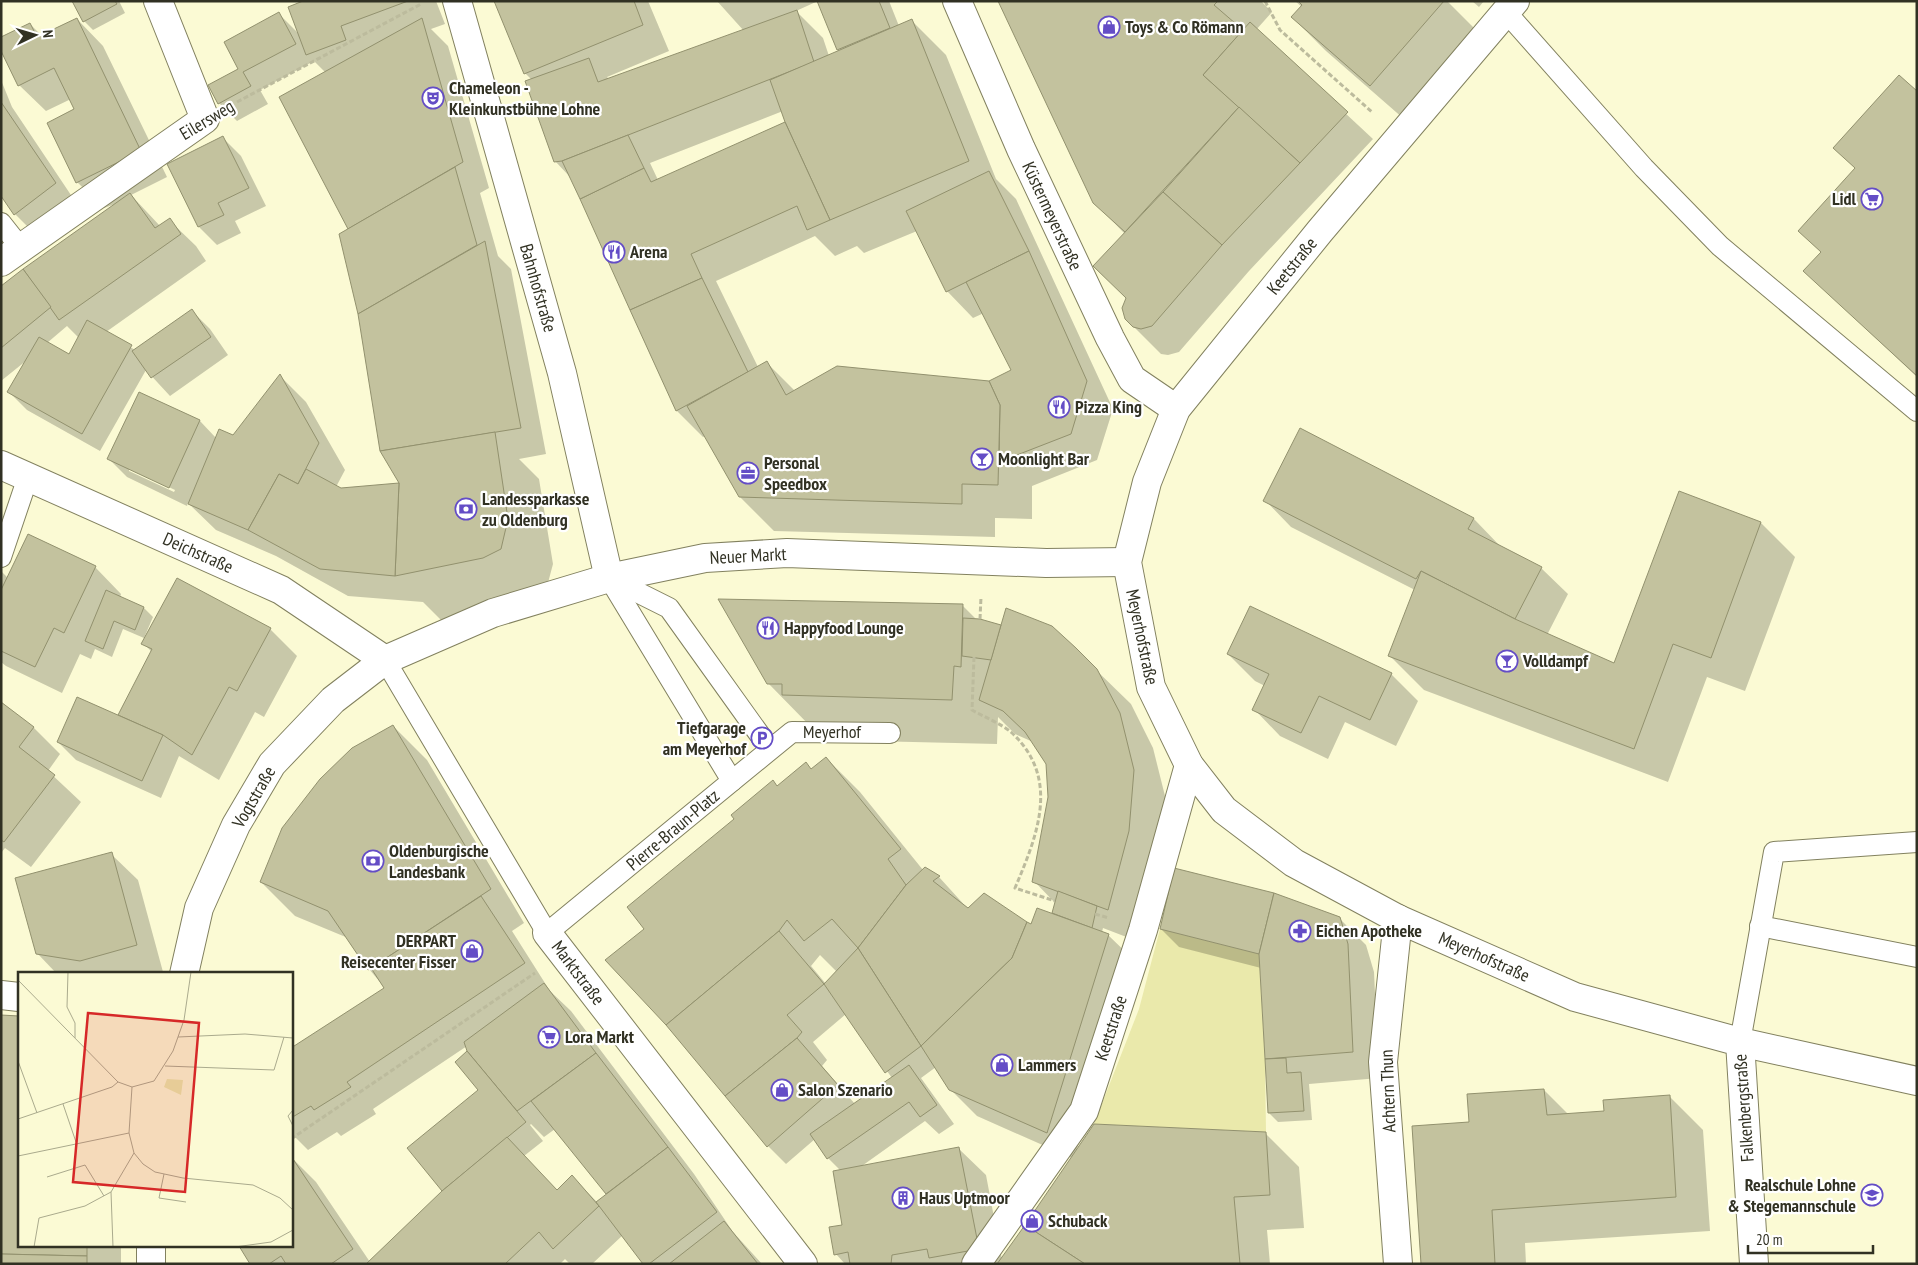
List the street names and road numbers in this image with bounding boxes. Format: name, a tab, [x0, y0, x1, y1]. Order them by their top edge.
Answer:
street label: Eilersweg	[175, 94, 238, 145]
street label: Küstermeyerstraße	[1017, 158, 1088, 274]
street label: Keetstraße	[1262, 232, 1322, 299]
street label: Bahnhofstraße	[515, 241, 562, 335]
street label: Deichstraße	[159, 527, 237, 578]
street label: Neuer Markt	[709, 542, 787, 569]
street label: Meyerhofstraße	[1121, 587, 1164, 687]
street label: Meyerhof	[803, 720, 862, 743]
street label: Vogtstraße	[226, 762, 280, 833]
street label: Pierre-Braun-Platz	[621, 784, 724, 875]
street label: Meyerhofstraße	[1435, 926, 1533, 987]
street label: Marktstraße	[547, 936, 610, 1010]
street label: Keetstraße	[1089, 992, 1132, 1063]
street label: Achtern Thun	[1375, 1049, 1400, 1133]
street label: Falkenbergstraße	[1728, 1053, 1759, 1163]

